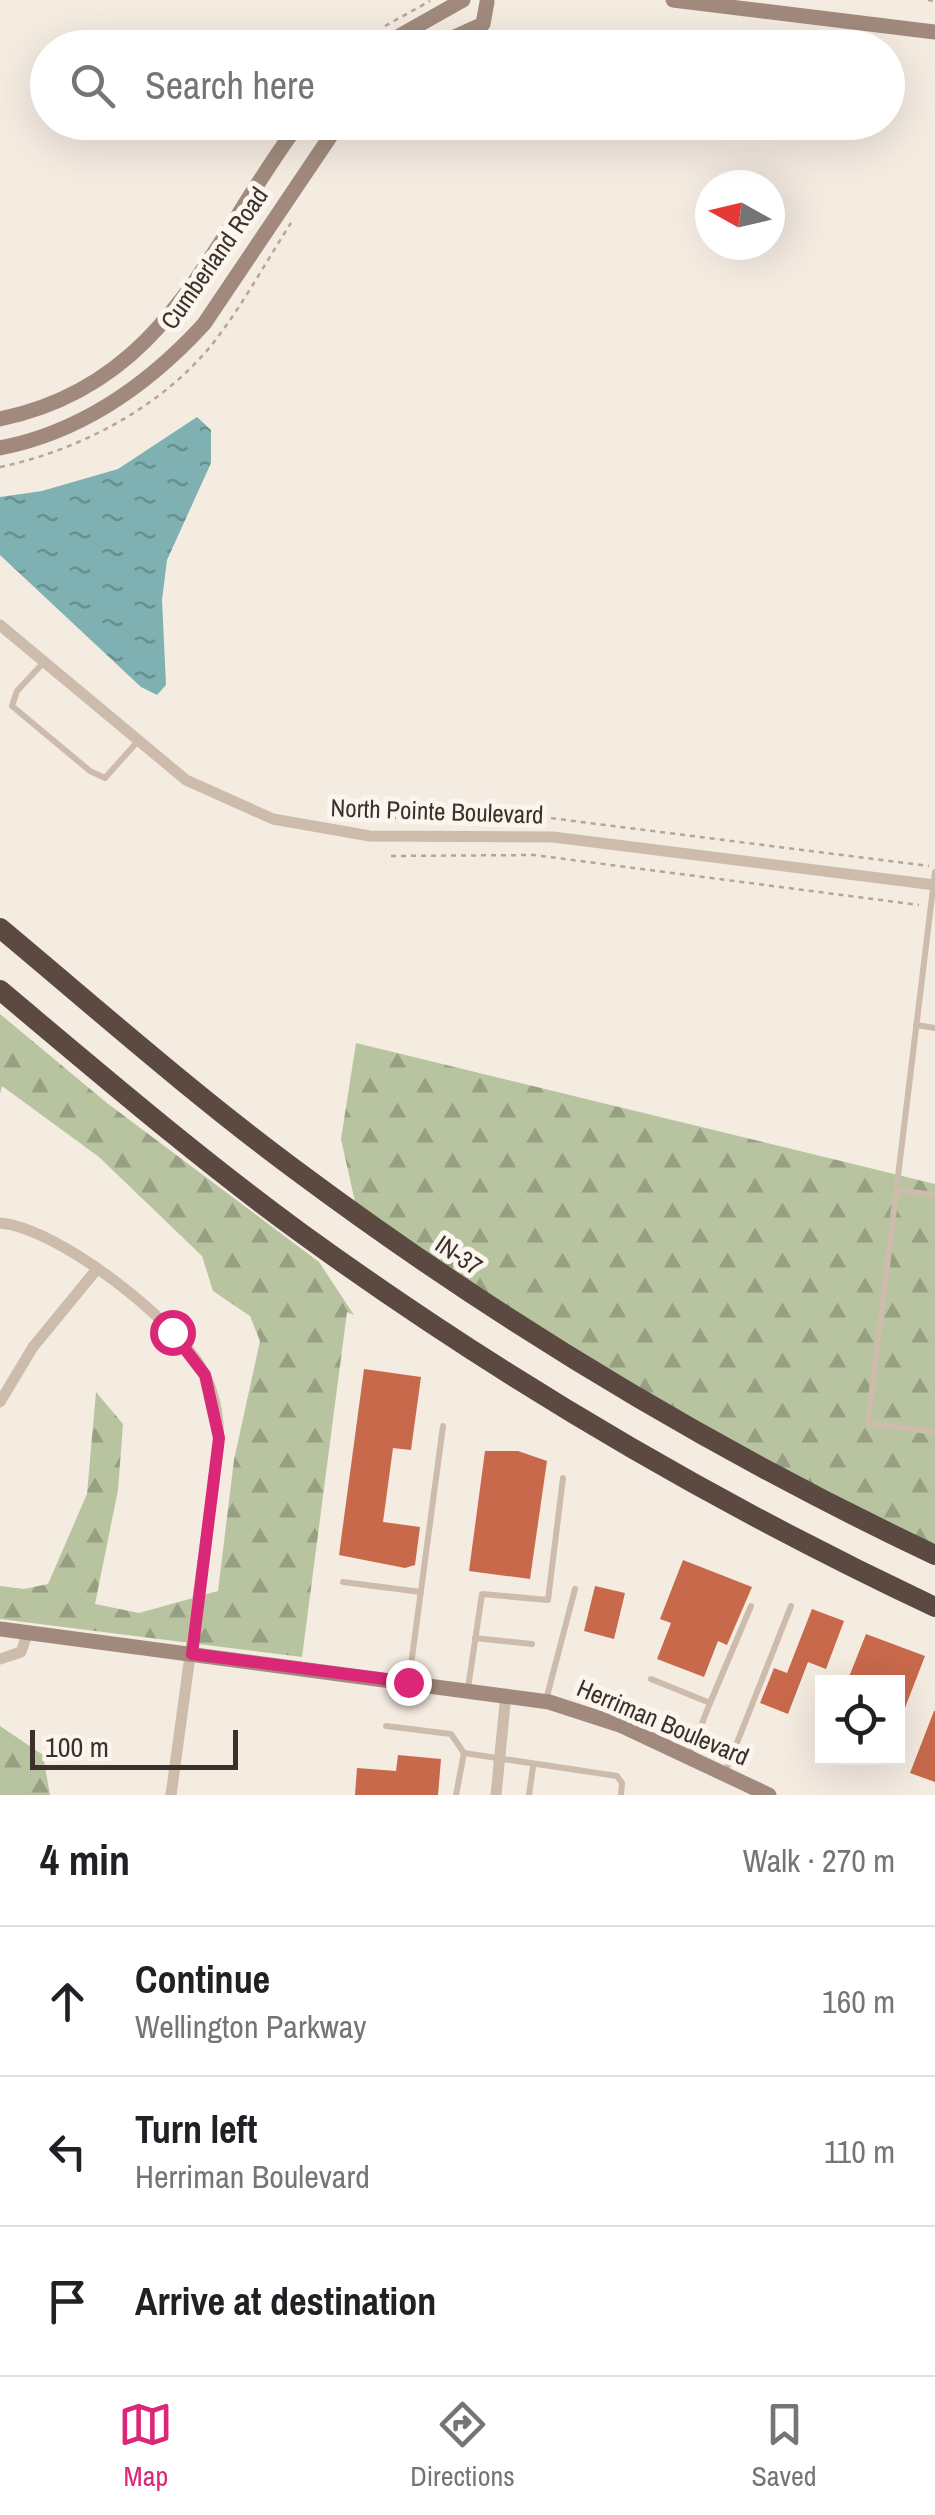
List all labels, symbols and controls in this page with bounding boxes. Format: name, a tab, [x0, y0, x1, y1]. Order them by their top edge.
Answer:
search box	[30, 30, 905, 140]
icon: search	[65, 58, 120, 113]
text: Search here	[145, 60, 315, 111]
north arrow	[695, 170, 785, 260]
street label: Cumberland Road	[152, 180, 276, 336]
street label: North Pointe Boulevard	[330, 790, 544, 832]
street label: IN-37	[429, 1227, 489, 1283]
route start	[150, 1310, 196, 1356]
route end	[386, 1660, 432, 1706]
street label: Herriman Boulevard	[572, 1671, 754, 1773]
map controls	[815, 1675, 905, 1765]
button: locate	[815, 1675, 905, 1765]
scale bar	[30, 1725, 238, 1770]
text: 100 m	[45, 1728, 109, 1766]
text: 4 min	[40, 1832, 130, 1888]
text: Walk · 270 m	[743, 1839, 895, 1882]
text: Continue	[135, 1954, 270, 2005]
icon: ahead	[40, 1974, 95, 2029]
text: 160 m	[822, 1980, 895, 2023]
text: Wellington Parkway	[135, 2005, 366, 2048]
text: Turn left	[135, 2104, 257, 2155]
icon: left	[40, 2124, 95, 2179]
text: 110 m	[824, 2130, 895, 2173]
text: Herriman Boulevard	[135, 2155, 370, 2198]
icon: arrive	[40, 2274, 95, 2329]
text: Arrive at destination	[135, 2276, 436, 2327]
tab: Map	[118, 2397, 173, 2495]
tab: Directions	[410, 2397, 515, 2495]
tab: Saved	[752, 2397, 817, 2495]

